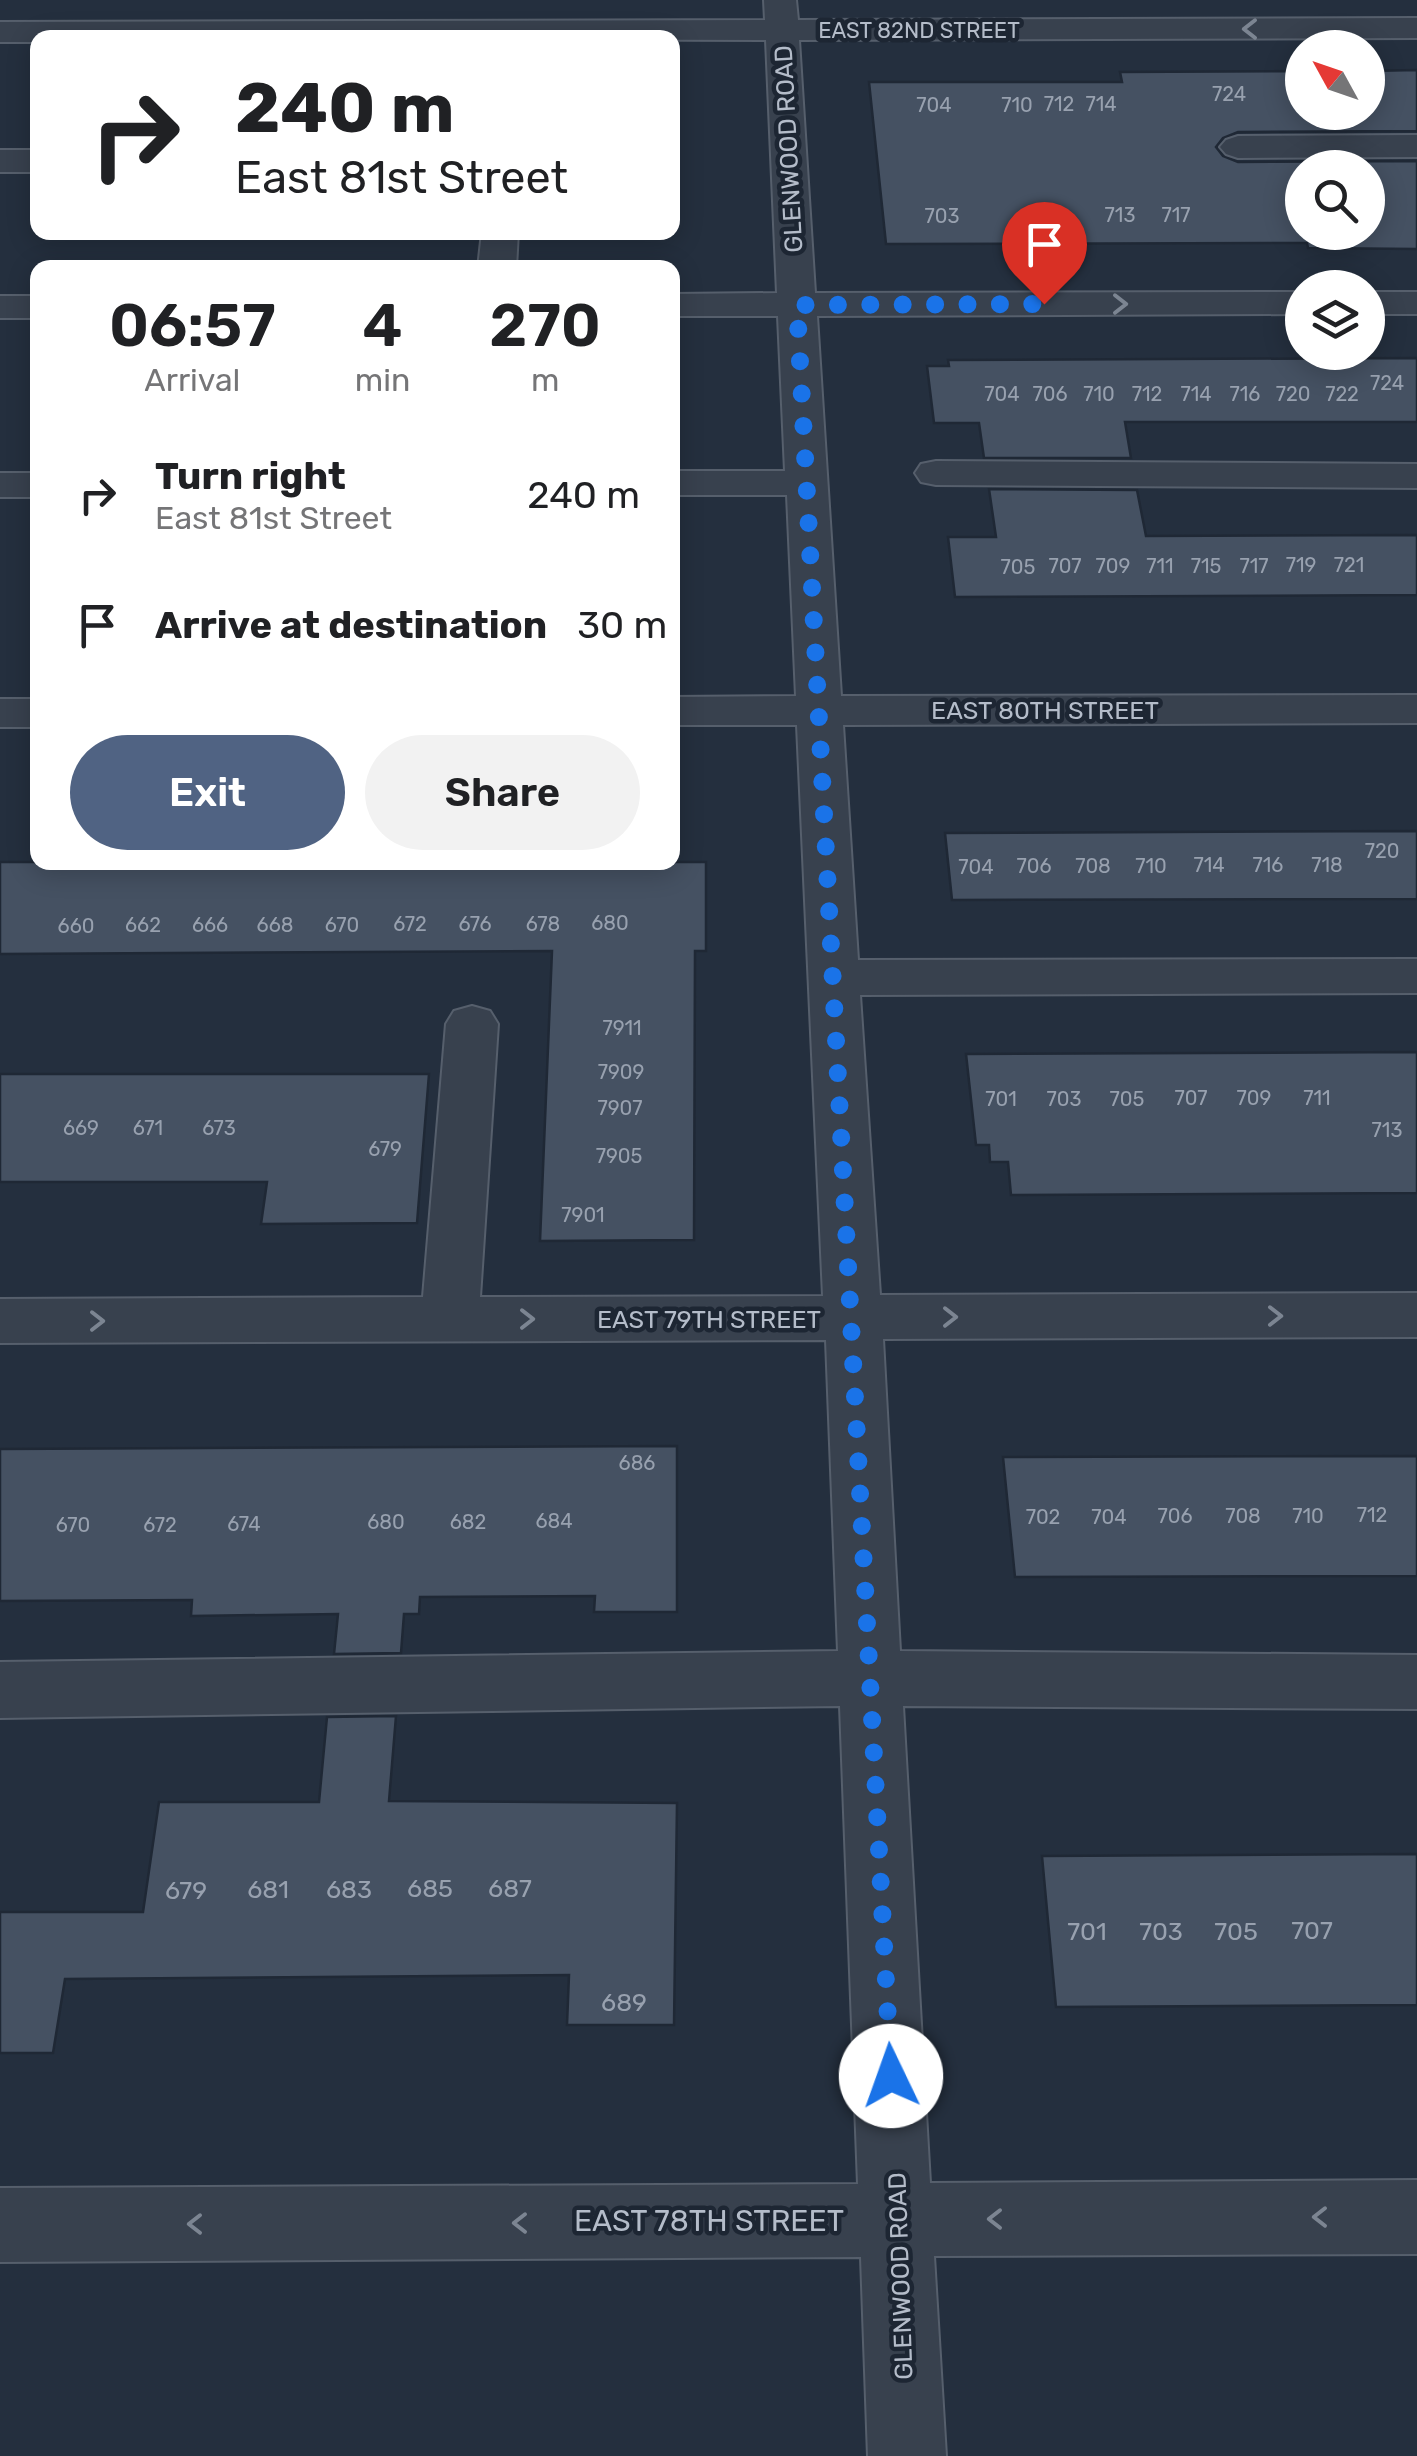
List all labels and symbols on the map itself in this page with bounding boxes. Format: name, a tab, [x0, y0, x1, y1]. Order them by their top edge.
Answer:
street label: EAST 82ND STREET	[818, 17, 1020, 44]
one-way arrow	[1241, 18, 1256, 40]
north arrow	[1285, 30, 1385, 130]
street label: GLENWOOD ROAD	[769, 45, 808, 253]
house number: 724	[1212, 82, 1246, 106]
house number: 712	[1044, 92, 1074, 116]
house number: 714	[1085, 92, 1117, 116]
house number: 704	[916, 93, 952, 117]
house number: 710	[1001, 93, 1033, 117]
pin	[1002, 202, 1087, 305]
house number: 713	[1105, 203, 1135, 227]
house number: 717	[1161, 203, 1191, 227]
house number: 703	[925, 204, 959, 228]
one-way arrow	[1112, 293, 1128, 315]
house number: 724	[1370, 371, 1404, 395]
house number: 704	[984, 382, 1020, 406]
house number: 706	[1032, 382, 1068, 406]
house number: 710	[1083, 382, 1115, 406]
house number: 712	[1132, 382, 1162, 406]
house number: 714	[1180, 382, 1212, 406]
house number: 716	[1230, 382, 1260, 406]
house number: 720	[1276, 382, 1310, 406]
house number: 722	[1325, 382, 1359, 406]
house number: 719	[1286, 553, 1316, 577]
house number: 721	[1334, 553, 1364, 577]
house number: 707	[1048, 554, 1082, 578]
house number: 709	[1096, 554, 1130, 578]
house number: 711	[1146, 554, 1174, 578]
house number: 715	[1191, 554, 1221, 578]
house number: 717	[1239, 554, 1269, 578]
house number: 705	[1001, 555, 1035, 579]
street label: EAST 80TH STREET	[931, 696, 1159, 725]
house number: 720	[1365, 839, 1399, 863]
house number: 714	[1193, 853, 1225, 877]
house number: 716	[1253, 853, 1283, 877]
house number: 718	[1311, 853, 1343, 877]
house number: 706	[1016, 854, 1052, 878]
house number: 708	[1075, 854, 1111, 878]
house number: 710	[1135, 854, 1167, 878]
house number: 704	[958, 855, 994, 879]
house number: 680	[591, 911, 629, 935]
house number: 672	[393, 912, 427, 936]
house number: 676	[458, 912, 492, 936]
house number: 678	[526, 912, 560, 936]
house number: 662	[125, 913, 161, 937]
house number: 666	[192, 913, 228, 937]
house number: 668	[257, 913, 293, 937]
house number: 670	[325, 913, 359, 937]
house number: 660	[58, 914, 94, 938]
house number: 7911	[602, 1016, 642, 1040]
house number: 7909	[598, 1060, 644, 1084]
house number: 707	[1174, 1086, 1208, 1110]
house number: 709	[1237, 1086, 1271, 1110]
house number: 711	[1303, 1086, 1331, 1110]
house number: 701	[985, 1087, 1017, 1111]
house number: 703	[1047, 1087, 1081, 1111]
house number: 705	[1110, 1087, 1144, 1111]
house number: 7907	[597, 1096, 643, 1120]
house number: 669	[63, 1116, 99, 1140]
house number: 671	[133, 1116, 163, 1140]
house number: 673	[202, 1116, 236, 1140]
house number: 713	[1372, 1118, 1402, 1142]
house number: 679	[368, 1137, 402, 1161]
house number: 7905	[596, 1144, 642, 1168]
house number: 7901	[561, 1203, 605, 1227]
street label: EAST 79TH STREET	[597, 1305, 821, 1334]
one-way arrow	[1268, 1305, 1284, 1327]
one-way arrow	[944, 1306, 959, 1328]
one-way arrow	[520, 1308, 536, 1330]
one-way arrow	[90, 1310, 106, 1332]
house number: 686	[619, 1451, 655, 1475]
house number: 712	[1357, 1503, 1387, 1527]
house number: 706	[1157, 1504, 1193, 1528]
house number: 708	[1225, 1504, 1261, 1528]
house number: 710	[1292, 1504, 1324, 1528]
house number: 702	[1026, 1505, 1060, 1529]
house number: 704	[1091, 1505, 1127, 1529]
house number: 684	[535, 1509, 573, 1533]
house number: 680	[367, 1510, 405, 1534]
house number: 682	[450, 1510, 486, 1534]
house number: 674	[227, 1512, 261, 1536]
house number: 670	[56, 1513, 90, 1537]
house number: 672	[143, 1513, 177, 1537]
house number: 685	[407, 1874, 453, 1903]
house number: 687	[488, 1874, 532, 1903]
house number: 681	[247, 1875, 289, 1904]
house number: 683	[326, 1875, 372, 1904]
house number: 679	[165, 1876, 207, 1905]
house number: 707	[1291, 1916, 1333, 1945]
house number: 701	[1067, 1917, 1107, 1946]
house number: 703	[1139, 1917, 1183, 1946]
house number: 705	[1214, 1917, 1258, 1946]
house number: 689	[601, 1988, 647, 2017]
position arrow	[839, 2024, 943, 2128]
street label: GLENWOOD ROAD	[882, 2172, 919, 2380]
street label: EAST 78TH STREET	[574, 2203, 844, 2239]
one-way arrow	[1311, 2206, 1326, 2228]
one-way arrow	[986, 2208, 1002, 2230]
one-way arrow	[512, 2212, 528, 2234]
one-way arrow	[187, 2213, 202, 2235]

